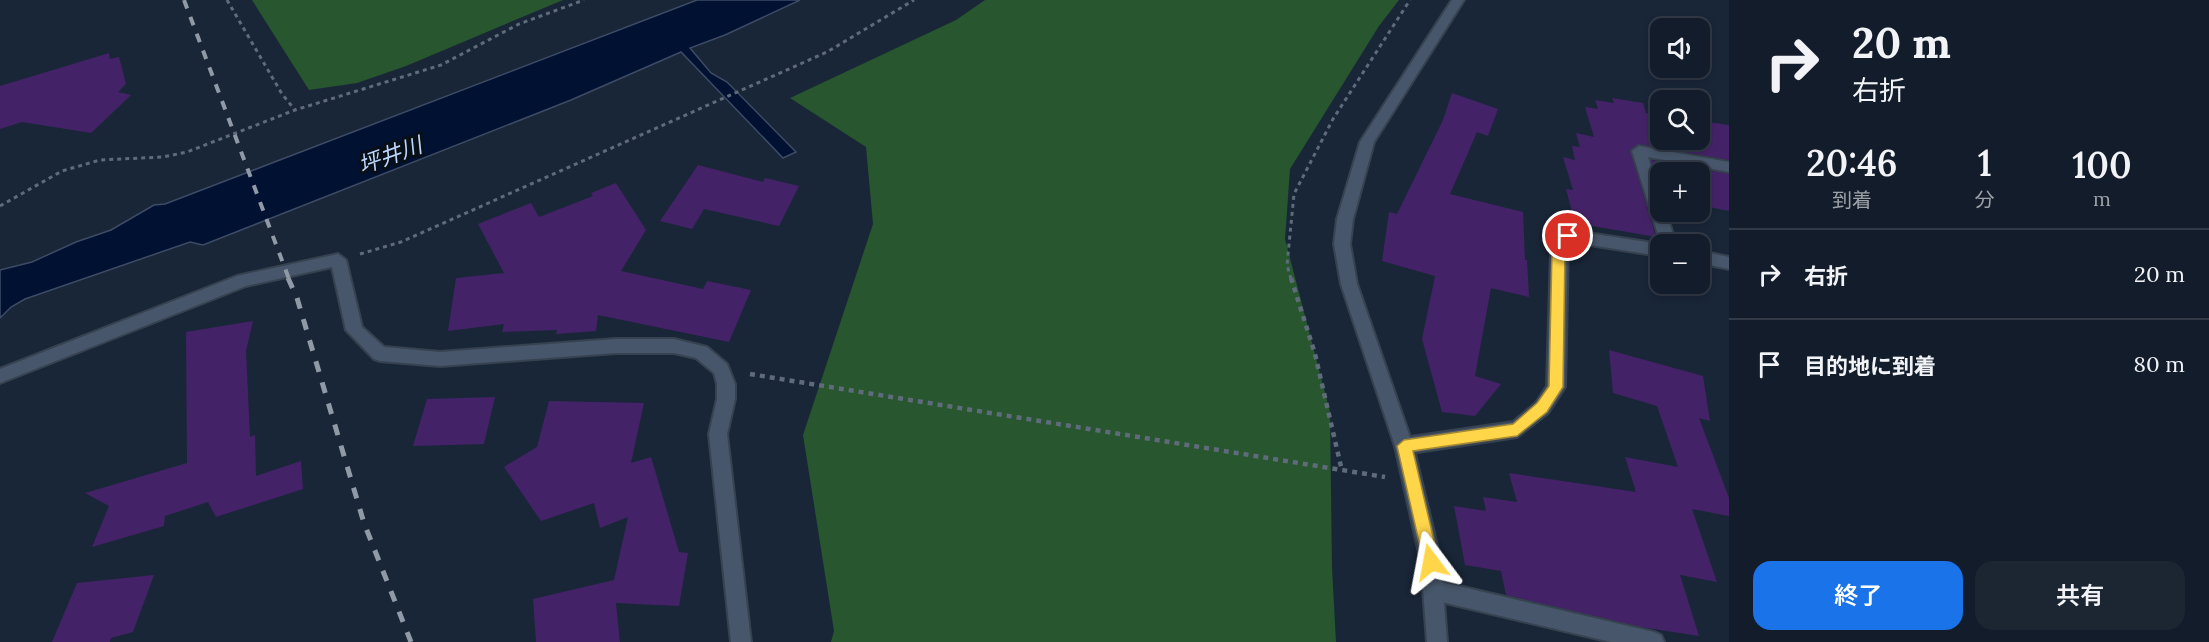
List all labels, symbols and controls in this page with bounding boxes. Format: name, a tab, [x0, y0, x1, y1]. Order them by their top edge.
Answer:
text: 20 m	[1852, 16, 1951, 70]
map controls	[1650, 18, 1710, 294]
button: sound	[1650, 18, 1710, 78]
icon: right	[1753, 24, 1831, 102]
text: 右折	[1852, 73, 1906, 107]
button: search	[1650, 90, 1710, 150]
water label: 坪井川	[354, 130, 428, 179]
text: 20:46	[1806, 140, 1898, 186]
text: 1	[1978, 140, 1992, 186]
text: 100	[2072, 142, 2132, 188]
button: +	[1650, 162, 1710, 222]
text: m	[2093, 186, 2111, 211]
text: 到着	[1832, 187, 1872, 212]
text: 分	[1975, 187, 1995, 212]
pin	[1542, 210, 1593, 261]
icon: arrive	[1551, 219, 1584, 252]
button: −	[1650, 234, 1710, 294]
icon: right	[1753, 258, 1786, 291]
text: 20 m	[2134, 260, 2185, 288]
text: 右折	[1804, 262, 1848, 290]
icon: arrive	[1753, 348, 1786, 381]
text: 80 m	[2134, 350, 2185, 378]
text: 目的地に到着	[1804, 352, 1936, 380]
position arrow	[1399, 530, 1463, 594]
button: 終了	[1753, 561, 1963, 630]
button: 共有	[1975, 561, 2185, 630]

